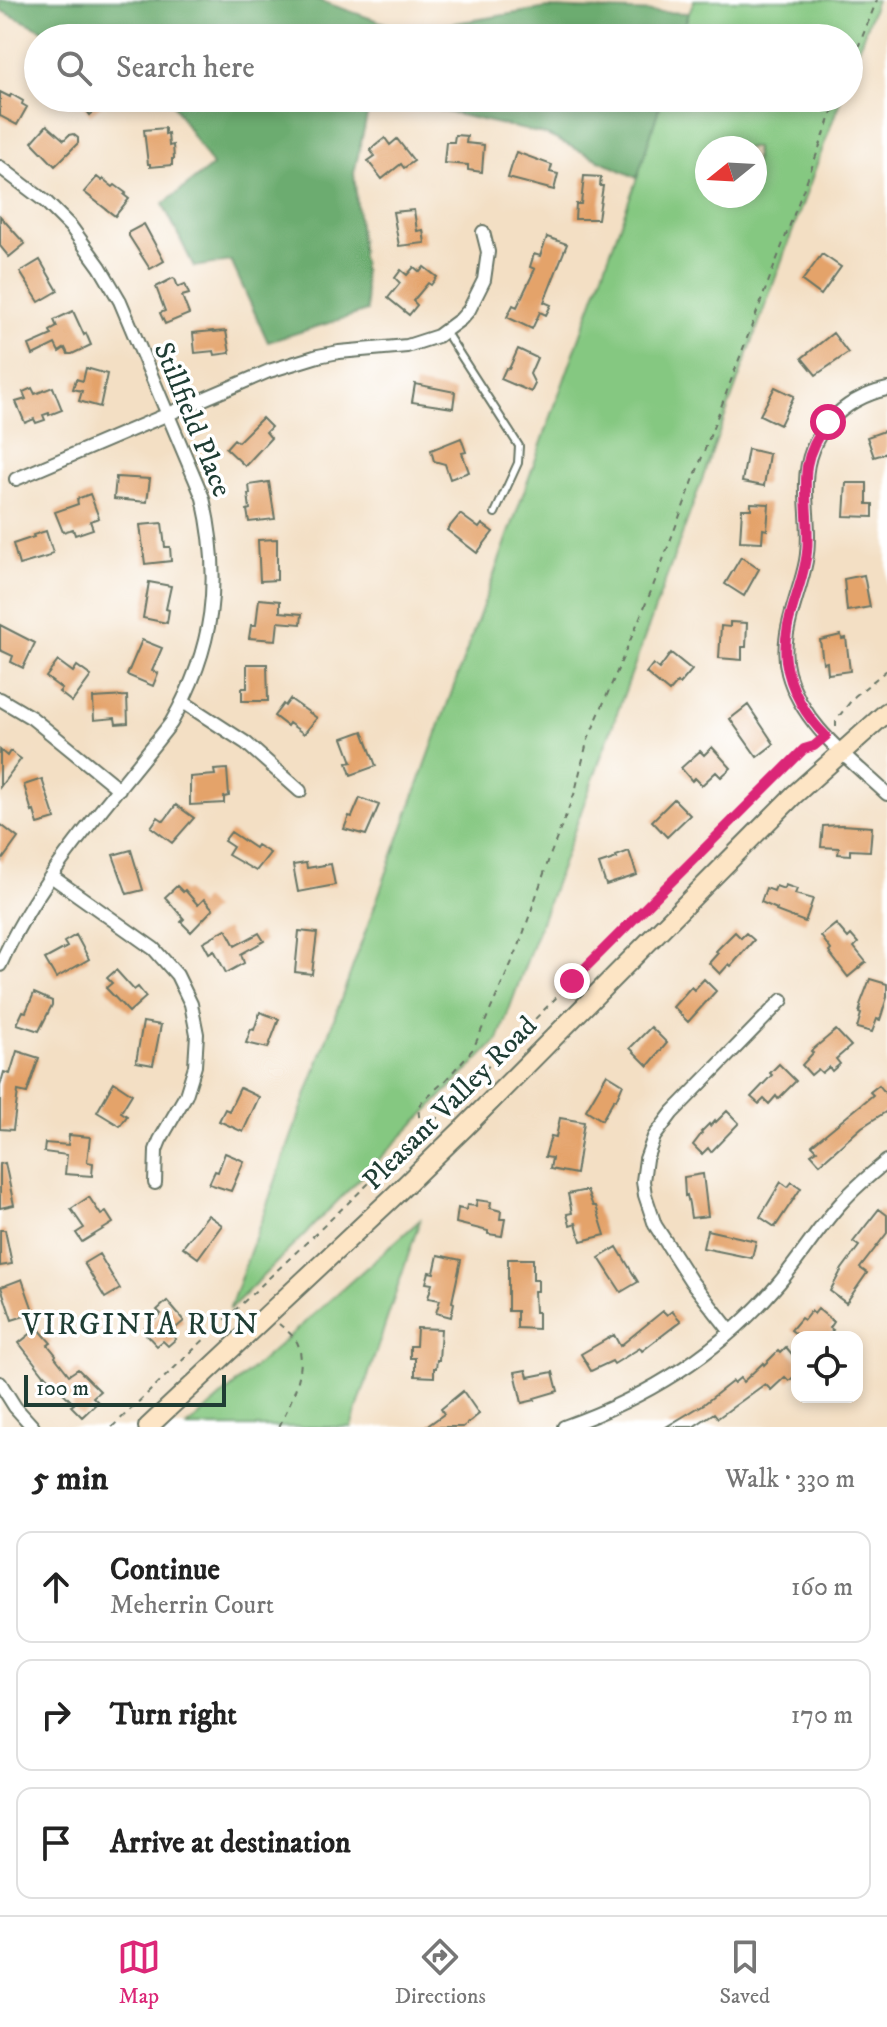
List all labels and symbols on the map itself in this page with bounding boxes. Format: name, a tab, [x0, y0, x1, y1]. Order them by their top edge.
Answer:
north arrow	[695, 136, 767, 208]
street label: Stillfield Place	[146, 337, 239, 502]
route start	[810, 404, 846, 440]
route end	[554, 963, 590, 999]
street label: Pleasant Valley Road	[356, 1009, 545, 1197]
district label: VIRGINIA RUN	[21, 1307, 260, 1344]
scale bar	[24, 1371, 226, 1407]

